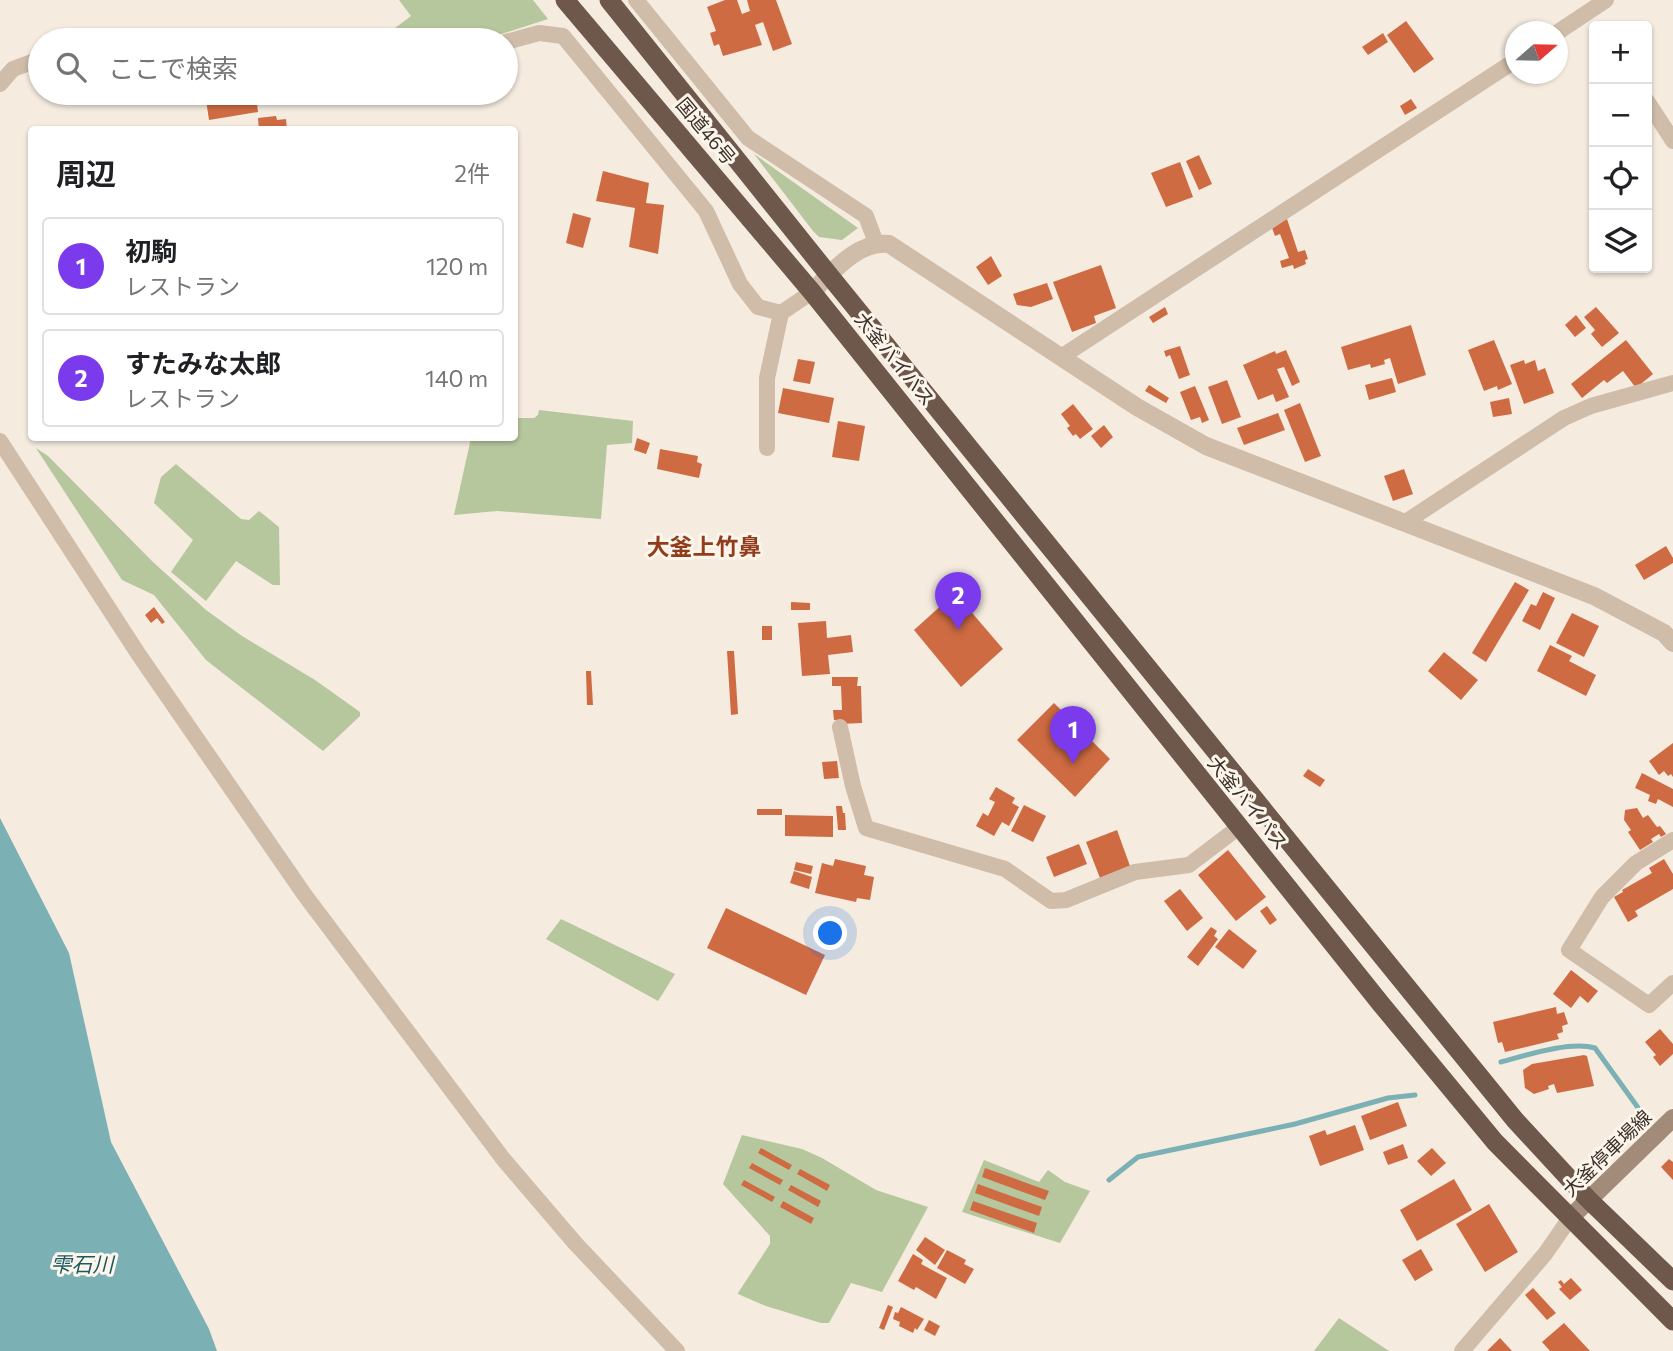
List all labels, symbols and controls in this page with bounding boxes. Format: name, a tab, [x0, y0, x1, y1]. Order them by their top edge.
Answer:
north arrow	[1505, 21, 1568, 84]
map controls	[1589, 21, 1652, 273]
button: +	[1589, 21, 1652, 84]
search box	[28, 28, 518, 105]
icon: search	[52, 48, 90, 86]
text: ここで検索	[108, 52, 238, 83]
button: −	[1589, 84, 1652, 147]
street label: 国道46号	[672, 93, 741, 169]
button: locate	[1589, 147, 1652, 210]
text: 周辺	[56, 154, 116, 191]
text: 2件	[454, 159, 490, 187]
button: layers	[1589, 210, 1652, 273]
text: 初駒	[125, 235, 177, 266]
text: 1	[76, 252, 86, 280]
text: 120 m	[426, 252, 488, 280]
text: レストラン	[125, 272, 240, 300]
street label: 大釜バイパス	[851, 307, 940, 410]
text: すたみな太郎	[125, 347, 281, 378]
text: 2	[74, 364, 88, 392]
text: 140 m	[425, 364, 488, 392]
text: レストラン	[125, 384, 240, 412]
district label: 大釜上竹鼻	[647, 532, 762, 560]
pin: 2	[935, 572, 981, 630]
pin: 1	[1050, 706, 1096, 764]
street label: 大釜バイパス	[1204, 751, 1293, 854]
your location	[813, 916, 847, 950]
street label: 大釜停車場線	[1558, 1105, 1656, 1201]
water label: 雫石川	[51, 1251, 115, 1276]

